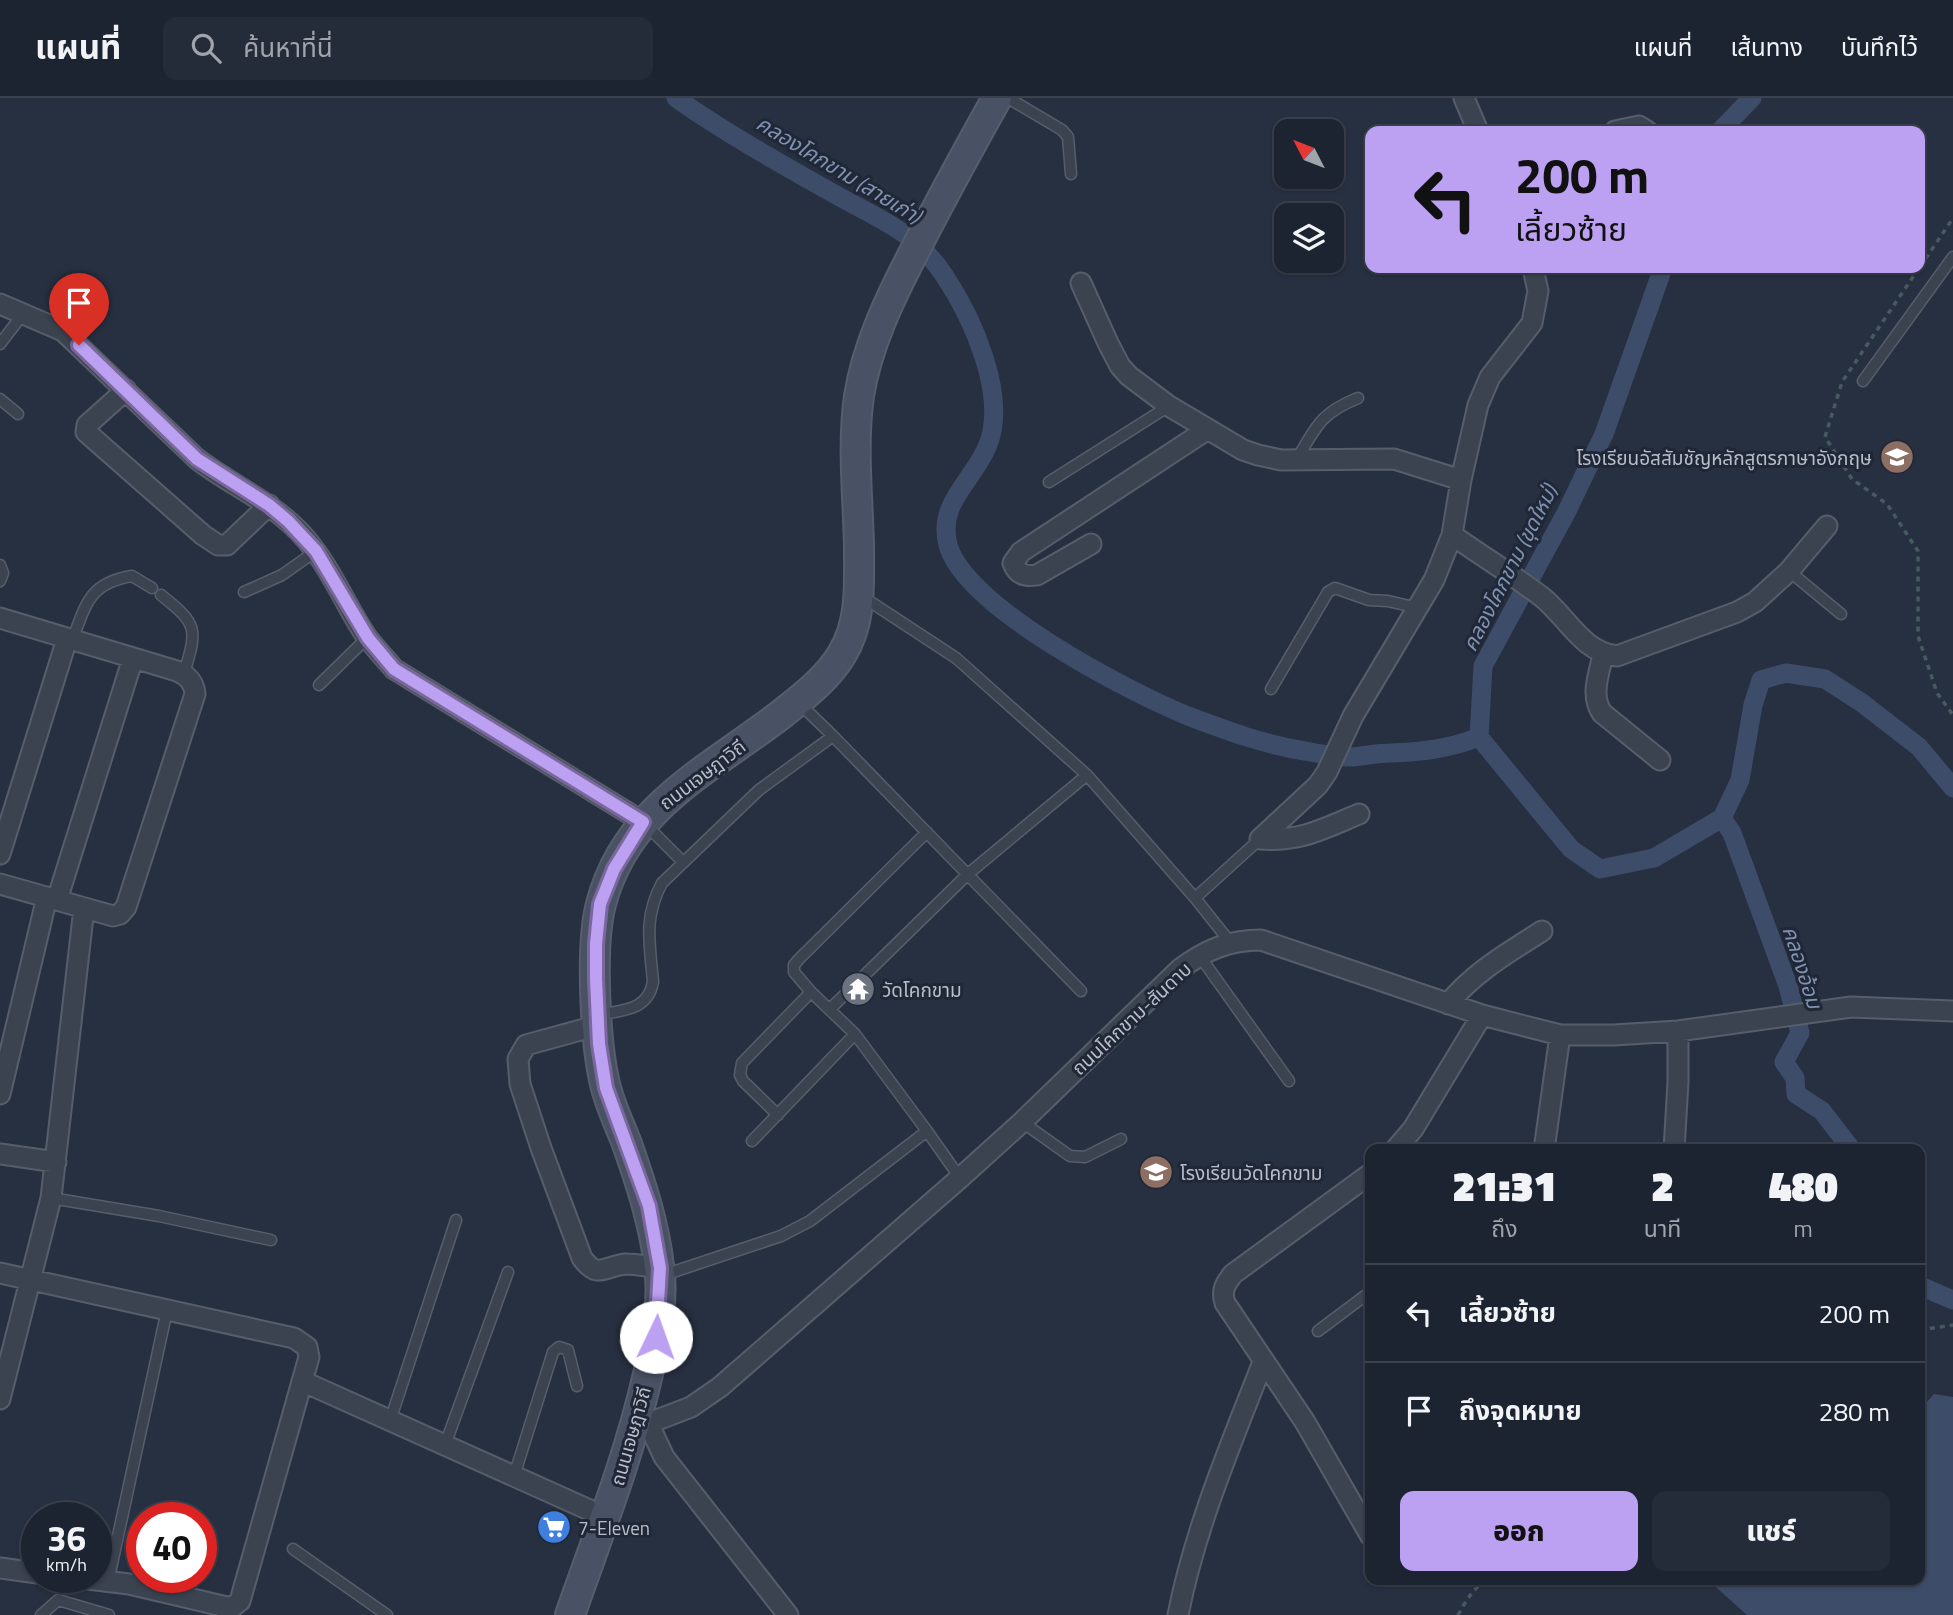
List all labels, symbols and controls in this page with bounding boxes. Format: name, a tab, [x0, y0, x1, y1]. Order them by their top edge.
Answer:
search box	[163, 17, 653, 80]
text: แผนที่	[35, 22, 121, 72]
text: ค้นหาที่นี่	[243, 28, 333, 67]
icon: search	[187, 29, 225, 67]
text: แผนที่	[1634, 29, 1692, 65]
text: เส้นทาง	[1730, 29, 1803, 65]
text: บันทึกไว้	[1841, 29, 1918, 65]
water label: คลองโคกขาม (สายเก่า)	[750, 107, 929, 232]
north arrow	[1274, 119, 1344, 189]
map controls	[1274, 119, 1344, 273]
text: 200 m	[1515, 137, 1649, 212]
icon: left	[1400, 154, 1491, 245]
button: layers	[1274, 203, 1344, 273]
text: เลี้ยวซ้าย	[1515, 205, 1627, 253]
pin	[49, 273, 109, 345]
icon: arrive	[60, 284, 98, 322]
school or university icon: โรงเรียนอัสสัมชัญหลักสูตรภาษาอังกฤษ	[1878, 438, 1916, 476]
place label: โรงเรียนอัสสัมชัญหลักสูตรภาษาอังกฤษ	[1576, 443, 1872, 472]
water label: คลองโคกขาม (ขุดใหม่)	[1453, 477, 1566, 657]
street label: ถนนเจษฎาวิถี	[653, 732, 751, 816]
water label: คลองอ้อม	[1775, 922, 1832, 1014]
street label: ถนนโคกขาม-สันดาบ	[1064, 955, 1198, 1081]
temple icon: วัดโคกขาม	[839, 970, 877, 1008]
place label: วัดโคกขาม	[882, 975, 962, 1004]
school or university icon: โรงเรียนวัดโคกขาม	[1137, 1153, 1175, 1191]
text: 21:31	[1452, 1153, 1557, 1217]
text: 2	[1651, 1153, 1674, 1217]
text: 480	[1768, 1153, 1838, 1217]
place label: โรงเรียนวัดโคกขาม	[1180, 1158, 1322, 1187]
text: ถึง	[1491, 1211, 1518, 1246]
text: นาที	[1644, 1211, 1681, 1246]
text: m	[1794, 1211, 1813, 1246]
text: เลี้ยวซ้าย	[1459, 1293, 1556, 1332]
icon: left	[1400, 1294, 1438, 1332]
text: 200 m	[1819, 1294, 1890, 1333]
position arrow	[619, 1300, 693, 1374]
street label: ถนนเจษฎาวิถี	[602, 1383, 658, 1489]
text: ถึงจุดหมาย	[1459, 1391, 1582, 1430]
icon: arrive	[1400, 1392, 1438, 1430]
text: 280 m	[1819, 1392, 1890, 1431]
button: ออก	[1400, 1491, 1638, 1571]
button: แชร์	[1652, 1491, 1890, 1571]
speed limit sign: 40	[126, 1502, 217, 1593]
supermarket icon: 7-Eleven	[535, 1508, 573, 1546]
text: 36	[47, 1511, 86, 1565]
place label: 7-Eleven	[578, 1513, 650, 1542]
text: km/h	[46, 1551, 87, 1578]

